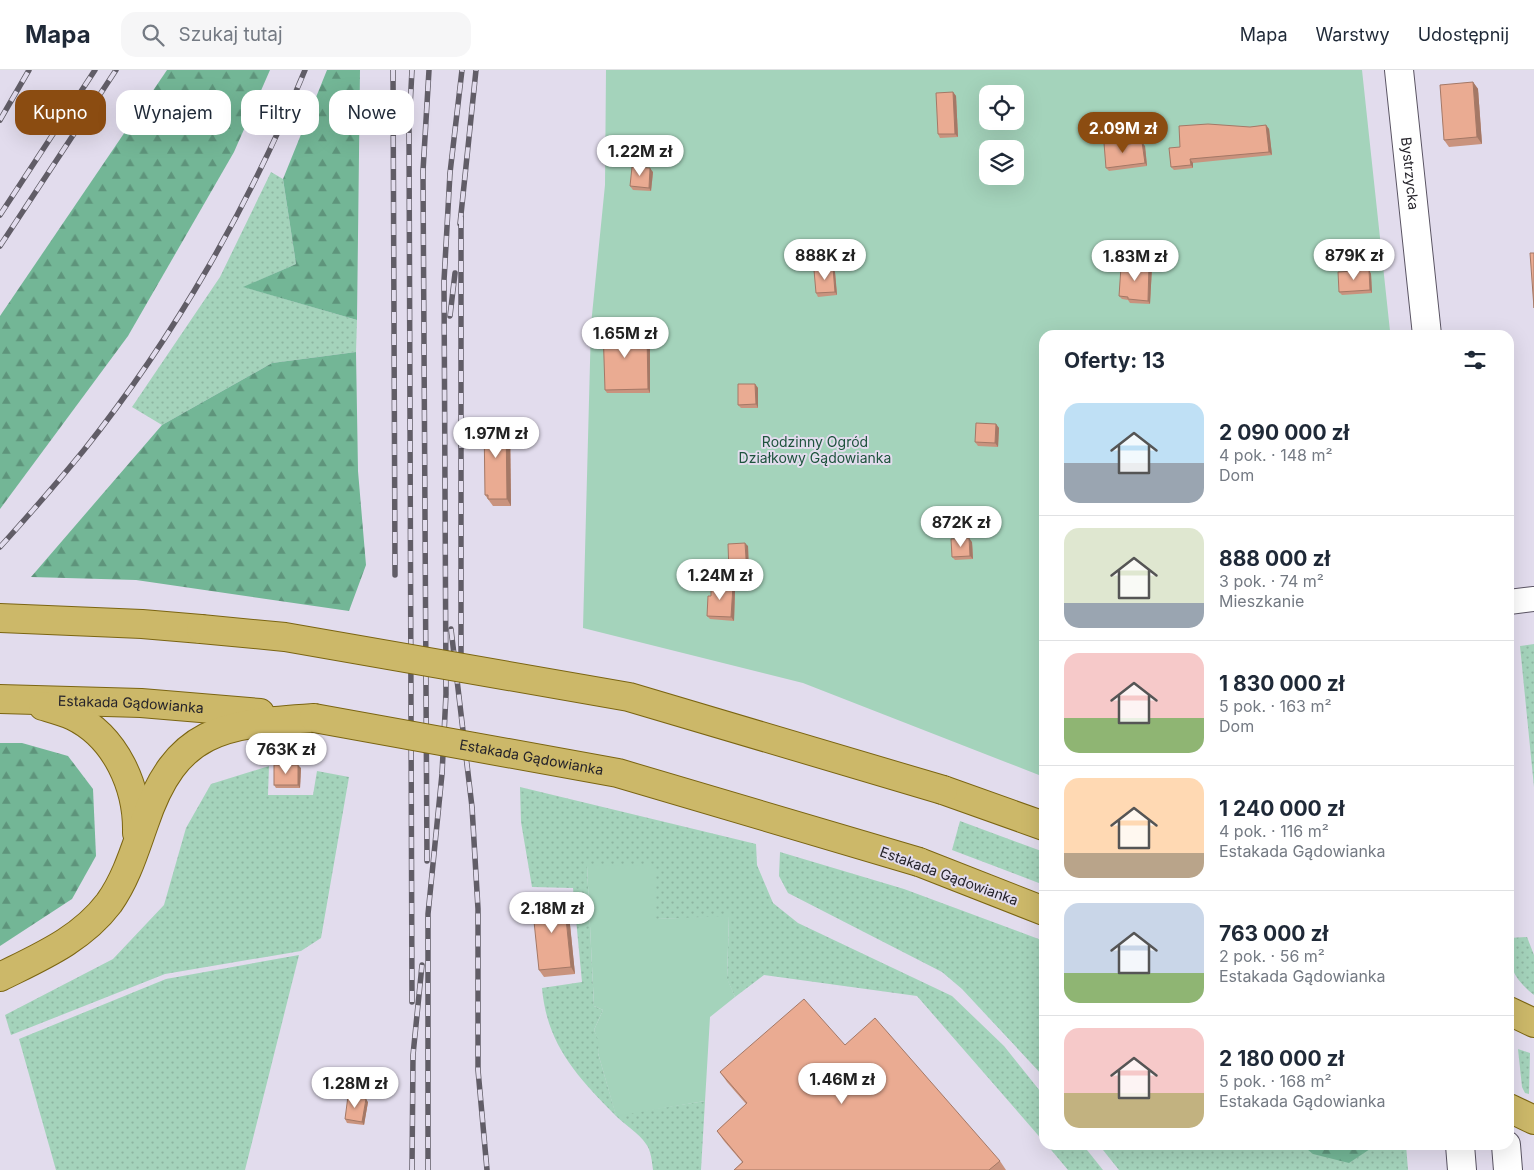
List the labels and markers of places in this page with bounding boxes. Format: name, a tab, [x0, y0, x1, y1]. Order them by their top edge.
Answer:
pin: 2.09M zł	[1071, 112, 1175, 154]
pin: 1.22M zł	[588, 134, 692, 177]
pin: 888K zł	[779, 238, 871, 281]
pin: 879K zł	[1308, 238, 1400, 281]
pin: 1.83M zł	[1083, 240, 1187, 282]
pin: 1.65M zł	[573, 316, 677, 359]
pin: 1.97M zł	[444, 416, 548, 459]
pin: 872K zł	[915, 506, 1007, 548]
pin: 1.24M zł	[668, 558, 772, 601]
pin: 763K zł	[240, 732, 332, 775]
pin: 2.18M zł	[500, 892, 604, 934]
pin: 1.46M zł	[790, 1062, 894, 1105]
pin: 1.28M zł	[303, 1066, 407, 1109]

